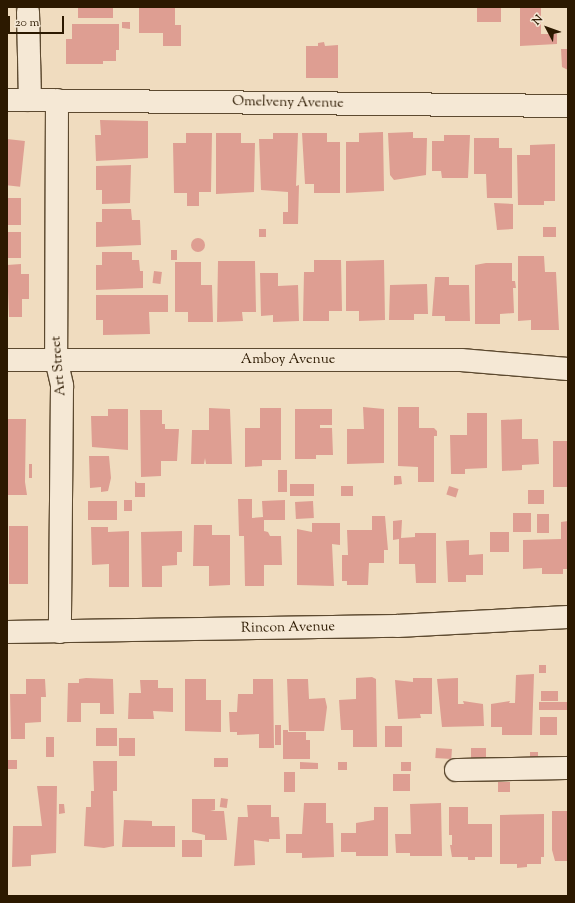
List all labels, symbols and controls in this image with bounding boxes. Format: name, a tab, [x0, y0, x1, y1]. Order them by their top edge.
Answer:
scale bar	[10, 8, 66, 34]
north arrow	[527, 8, 567, 48]
text: N	[529, 12, 547, 29]
text: 20 m	[15, 14, 39, 32]
street label: Omelveny Avenue	[232, 94, 344, 112]
street label: Art Street	[48, 335, 70, 397]
street label: Amboy Avenue	[241, 352, 335, 368]
street label: Rincon Avenue	[241, 619, 335, 637]

